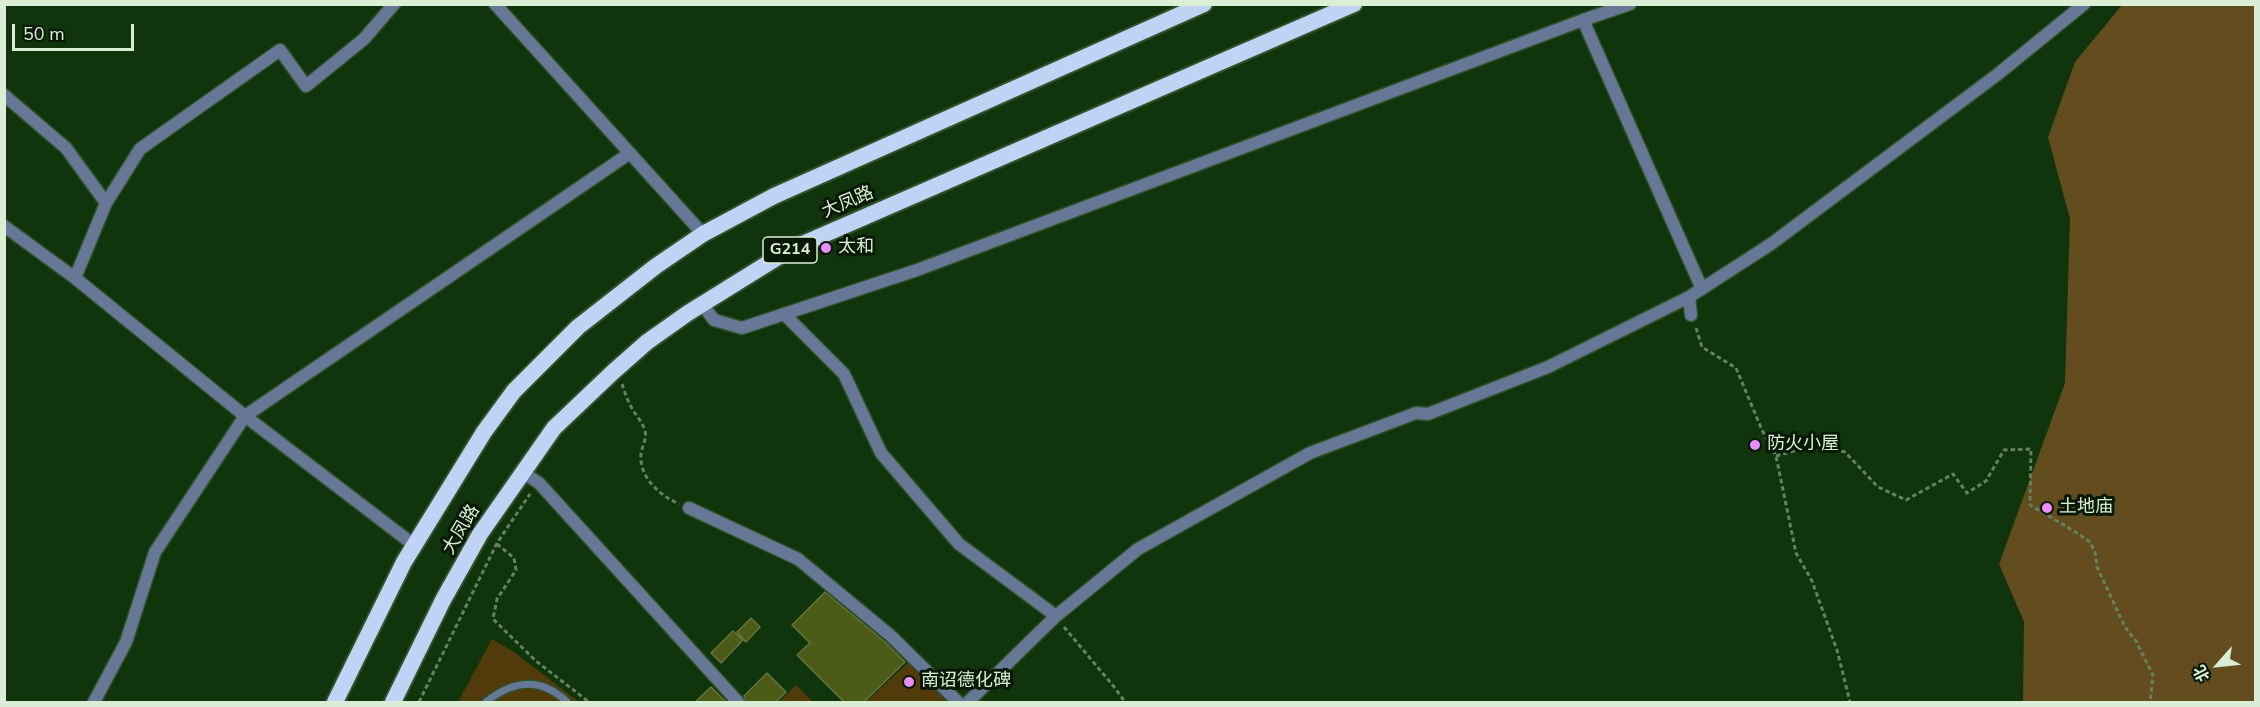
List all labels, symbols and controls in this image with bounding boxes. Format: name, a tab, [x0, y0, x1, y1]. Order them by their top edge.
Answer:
scale bar	[15, 12, 136, 50]
text: 50 m	[23, 22, 65, 46]
street label: 大凤路	[819, 183, 877, 223]
road number: G214	[763, 237, 817, 263]
place label: 太和	[838, 237, 874, 259]
marker: 太和	[819, 241, 833, 255]
place label: 防火小屋	[1767, 434, 1839, 456]
marker: 防火小屋	[1748, 438, 1762, 452]
place label: 土地庙	[2059, 497, 2113, 519]
street label: 大凤路	[439, 501, 485, 559]
marker: 土地庙	[2040, 501, 2054, 515]
north arrow	[2188, 635, 2248, 695]
text: 北	[2189, 661, 2215, 685]
place label: 南诏德化碑	[921, 671, 1011, 693]
marker: 南诏德化碑	[902, 675, 916, 689]

